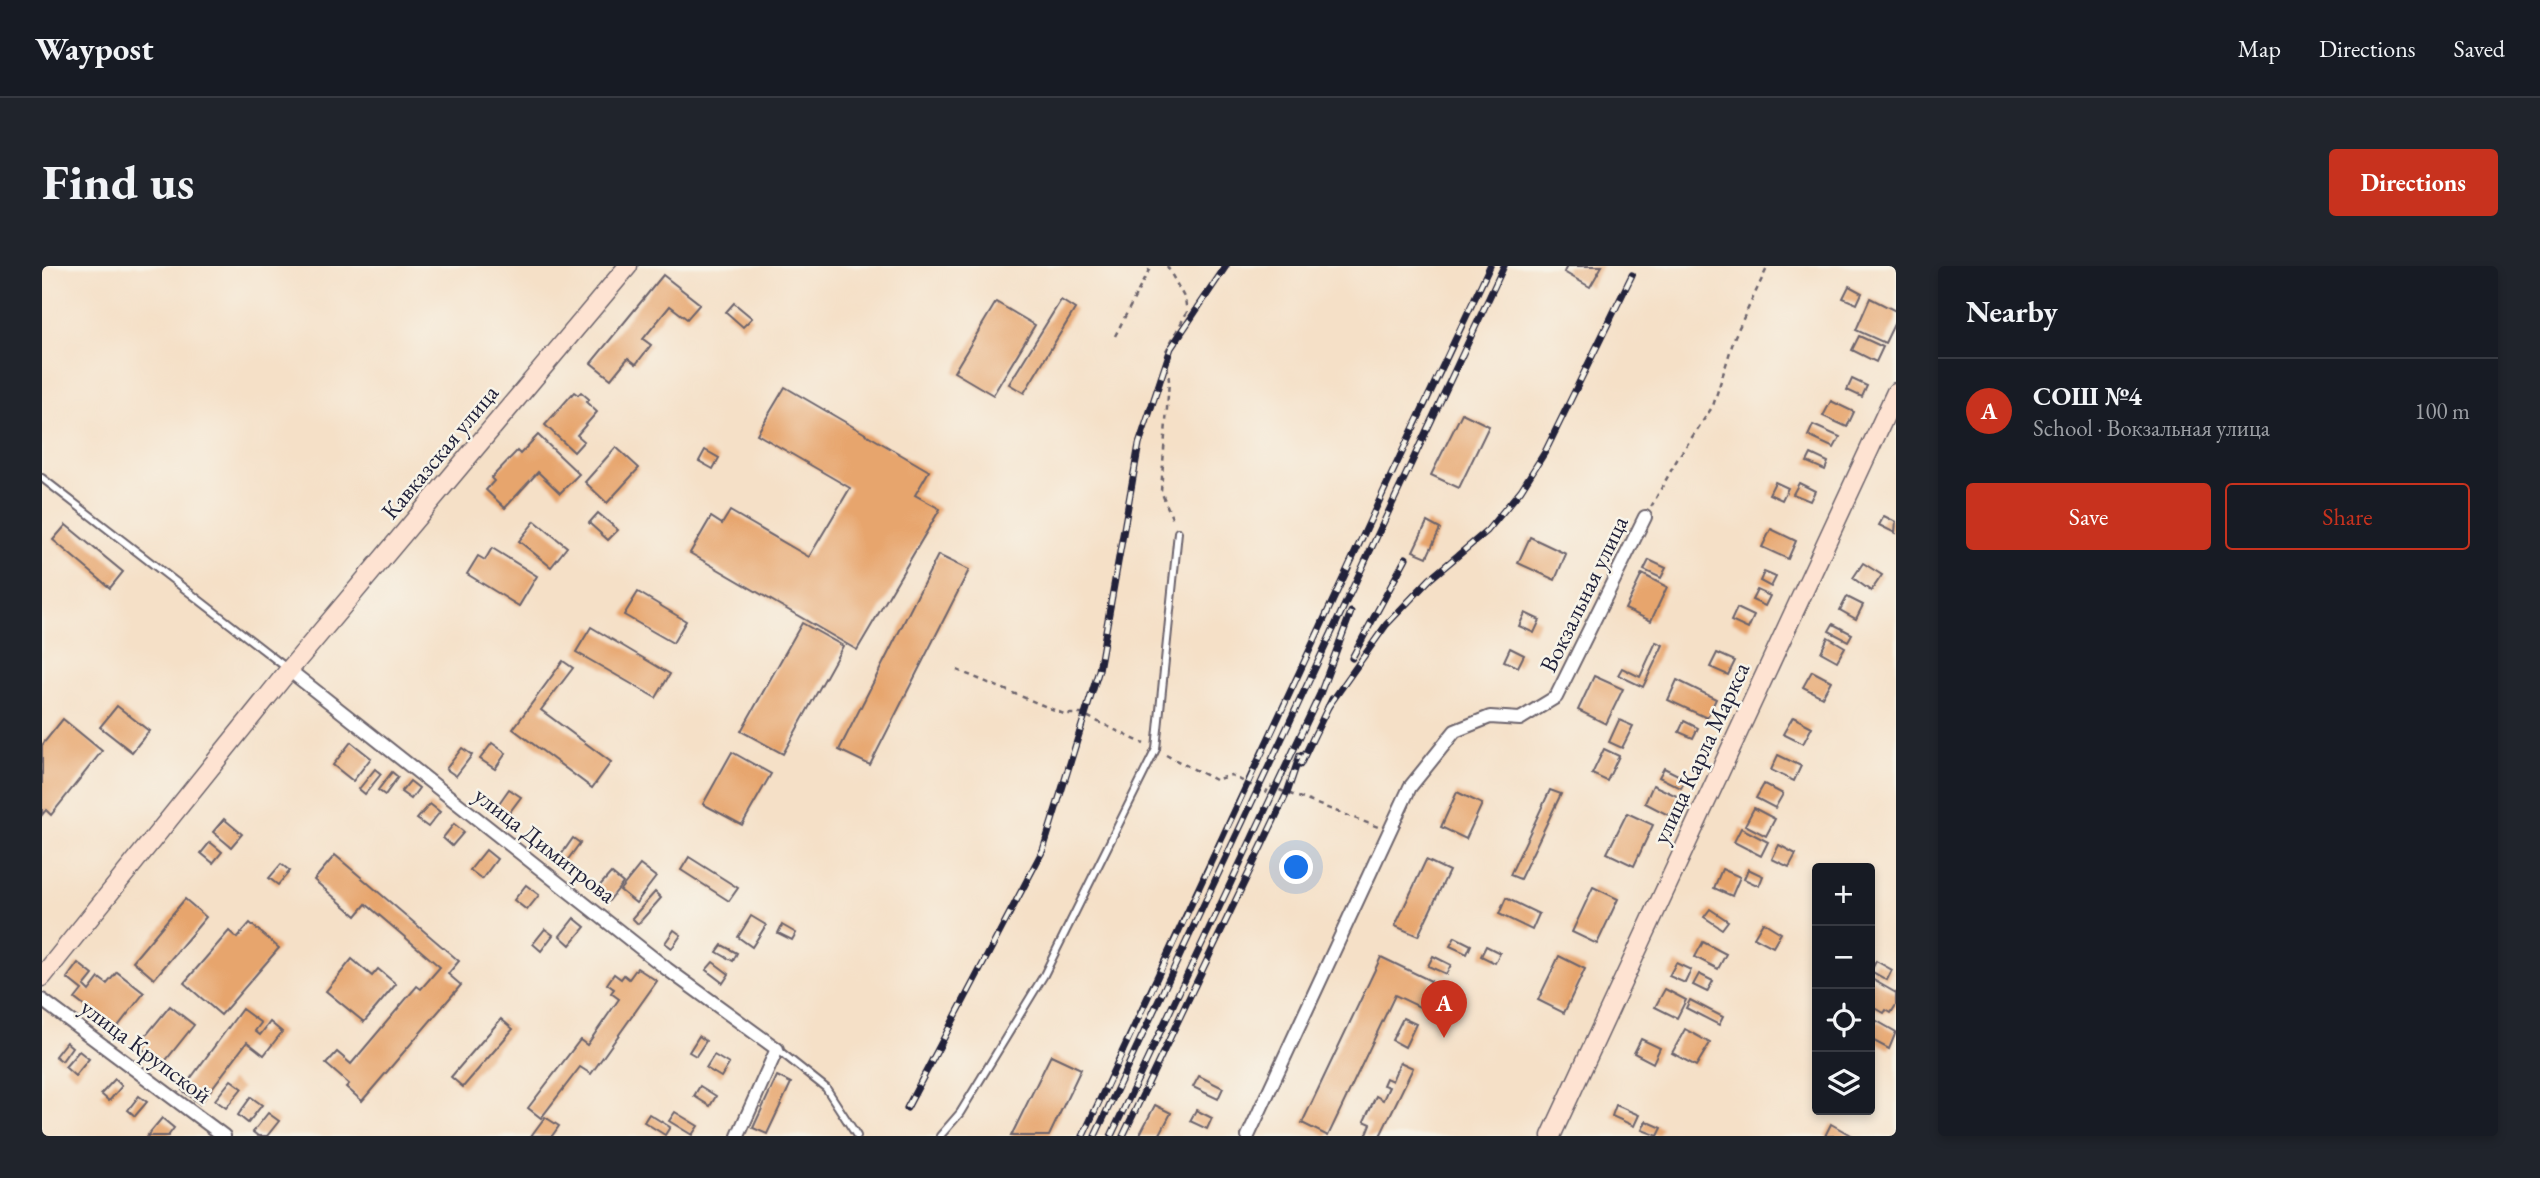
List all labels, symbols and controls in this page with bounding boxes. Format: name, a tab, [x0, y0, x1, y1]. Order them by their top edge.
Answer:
text: Waypost	[35, 27, 154, 70]
text: Map	[2238, 33, 2281, 64]
text: Directions	[2319, 33, 2416, 64]
text: Saved	[2454, 33, 2505, 64]
button: Directions	[2329, 149, 2498, 216]
text: Find us	[42, 150, 194, 214]
text: Nearby	[1966, 292, 2058, 331]
street label: Кавказская улица	[374, 377, 505, 526]
text: СОШ №4	[2033, 379, 2142, 413]
text: A	[1981, 396, 1997, 426]
text: 100 m	[2414, 396, 2470, 426]
text: School · Вокзальная улица	[2033, 413, 2270, 443]
button: Save	[1966, 483, 2211, 550]
button: Share	[2225, 483, 2470, 550]
street label: Вокзальная улица	[1532, 510, 1635, 677]
street label: улица Карла Маркса	[1645, 656, 1756, 849]
street label: улица Димитрова	[468, 779, 623, 910]
your location	[1279, 850, 1313, 884]
map controls	[1812, 863, 1875, 1115]
button: +	[1812, 863, 1875, 926]
button: −	[1812, 926, 1875, 989]
pin: A	[1421, 980, 1467, 1038]
button: locate	[1812, 989, 1875, 1052]
street label: улица Крупской	[75, 991, 218, 1110]
button: layers	[1812, 1052, 1875, 1115]

